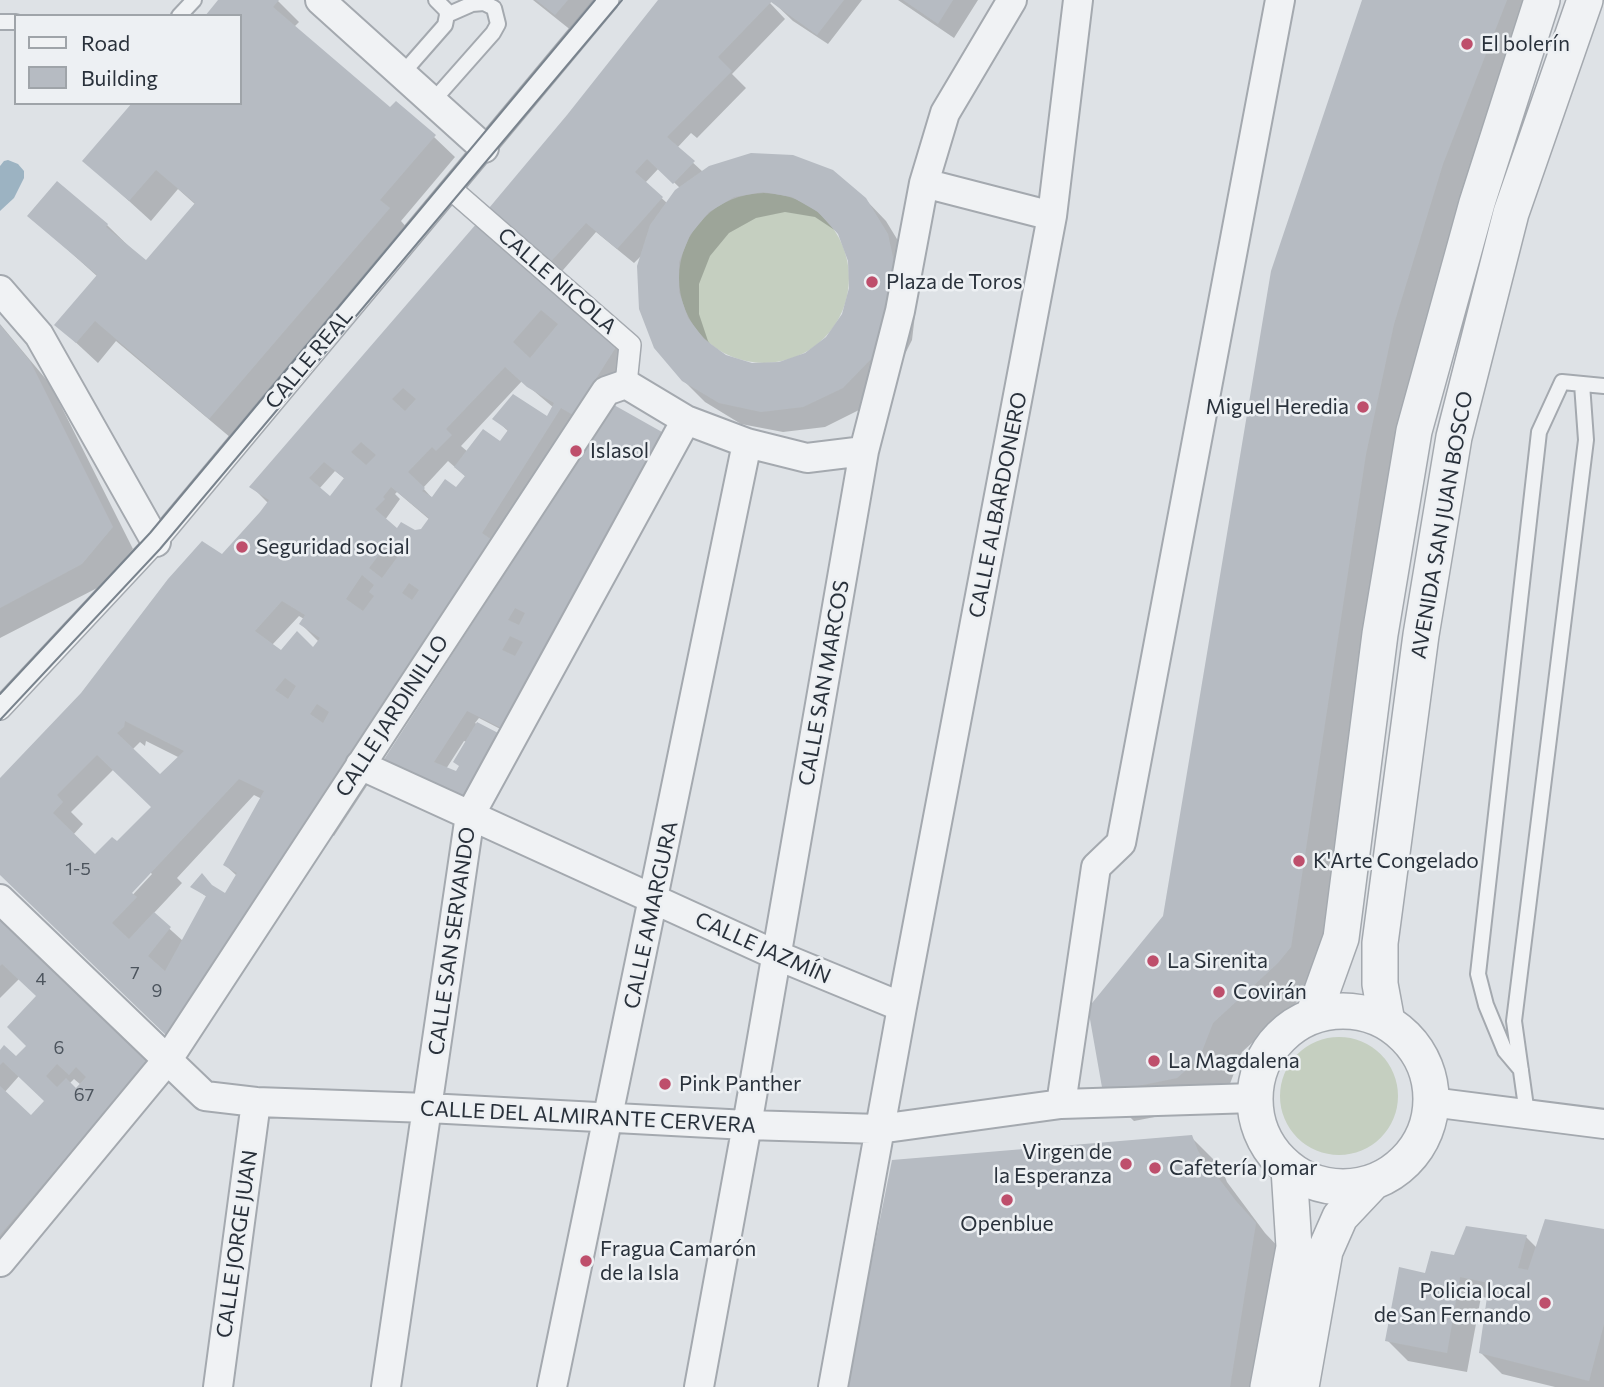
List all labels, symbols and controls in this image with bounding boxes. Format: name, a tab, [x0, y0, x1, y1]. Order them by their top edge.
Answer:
legend	[14, 14, 242, 105]
text: Road	[81, 30, 130, 55]
place label: El bolerín	[1481, 31, 1570, 57]
marker: El bolerín	[1459, 36, 1475, 52]
text: Building	[81, 65, 158, 90]
street label: CALLE NICOLA	[492, 223, 622, 339]
place label: Plaza de Toros	[886, 269, 1022, 295]
marker: Plaza de Toros	[864, 274, 880, 290]
street label: CALLE REAL	[260, 304, 358, 414]
street label: AVENIDA SAN JUAN BOSCO	[1406, 389, 1478, 661]
street label: CALLE ALBARDONERO	[964, 390, 1032, 620]
place label: Miguel Heredia	[1206, 394, 1349, 420]
marker: Miguel Heredia	[1355, 399, 1371, 415]
place label: Islasol	[590, 438, 649, 464]
marker: Islasol	[568, 443, 584, 459]
place label: Seguridad social	[256, 534, 410, 560]
marker: Seguridad social	[234, 539, 250, 555]
street label: CALLE SAN MARCOS	[794, 578, 854, 788]
street label: CALLE JARDINILLO	[330, 630, 454, 802]
street label: CALLE AMARGURA	[619, 819, 683, 1011]
street label: CALLE SAN SERVANDO	[423, 825, 481, 1057]
place label: K'Arte Congelado	[1313, 848, 1479, 874]
marker: K'Arte Congelado	[1291, 853, 1307, 869]
house number: 1-5	[65, 858, 91, 880]
street label: CALLE JAZMÍN	[691, 907, 835, 989]
place label: La Sirenita	[1167, 948, 1268, 974]
marker: La Sirenita	[1145, 953, 1161, 969]
house number: 7	[130, 962, 140, 984]
house number: 4	[36, 968, 46, 990]
place label: Covirán	[1233, 979, 1307, 1005]
house number: 9	[152, 980, 162, 1002]
marker: Covirán	[1211, 984, 1227, 1000]
house number: 6	[54, 1037, 64, 1059]
place label: La Magdalena	[1168, 1048, 1300, 1074]
marker: La Magdalena	[1146, 1053, 1162, 1069]
place label: Pink Panther	[679, 1071, 801, 1097]
marker: Pink Panther	[657, 1076, 673, 1092]
house number: 67	[74, 1084, 94, 1106]
street label: CALLE DEL ALMIRANTE CERVERA	[419, 1096, 757, 1138]
place label: Virgen de la Esperanza	[994, 1139, 1112, 1189]
street label: CALLE JORGE JUAN	[211, 1148, 263, 1340]
place label: Cafetería Jomar	[1169, 1155, 1318, 1181]
marker: Virgen de la Esperanza	[1118, 1156, 1134, 1172]
marker: Cafetería Jomar	[1147, 1160, 1163, 1176]
marker: Openblue	[999, 1192, 1015, 1208]
place label: Openblue	[960, 1211, 1054, 1237]
place label: Fragua Camarón de la Isla	[600, 1236, 756, 1286]
marker: Fragua Camarón de la Isla	[578, 1253, 594, 1269]
place label: Policia local de San Fernando	[1374, 1278, 1531, 1328]
marker: Policia local de San Fernando	[1537, 1295, 1553, 1311]

